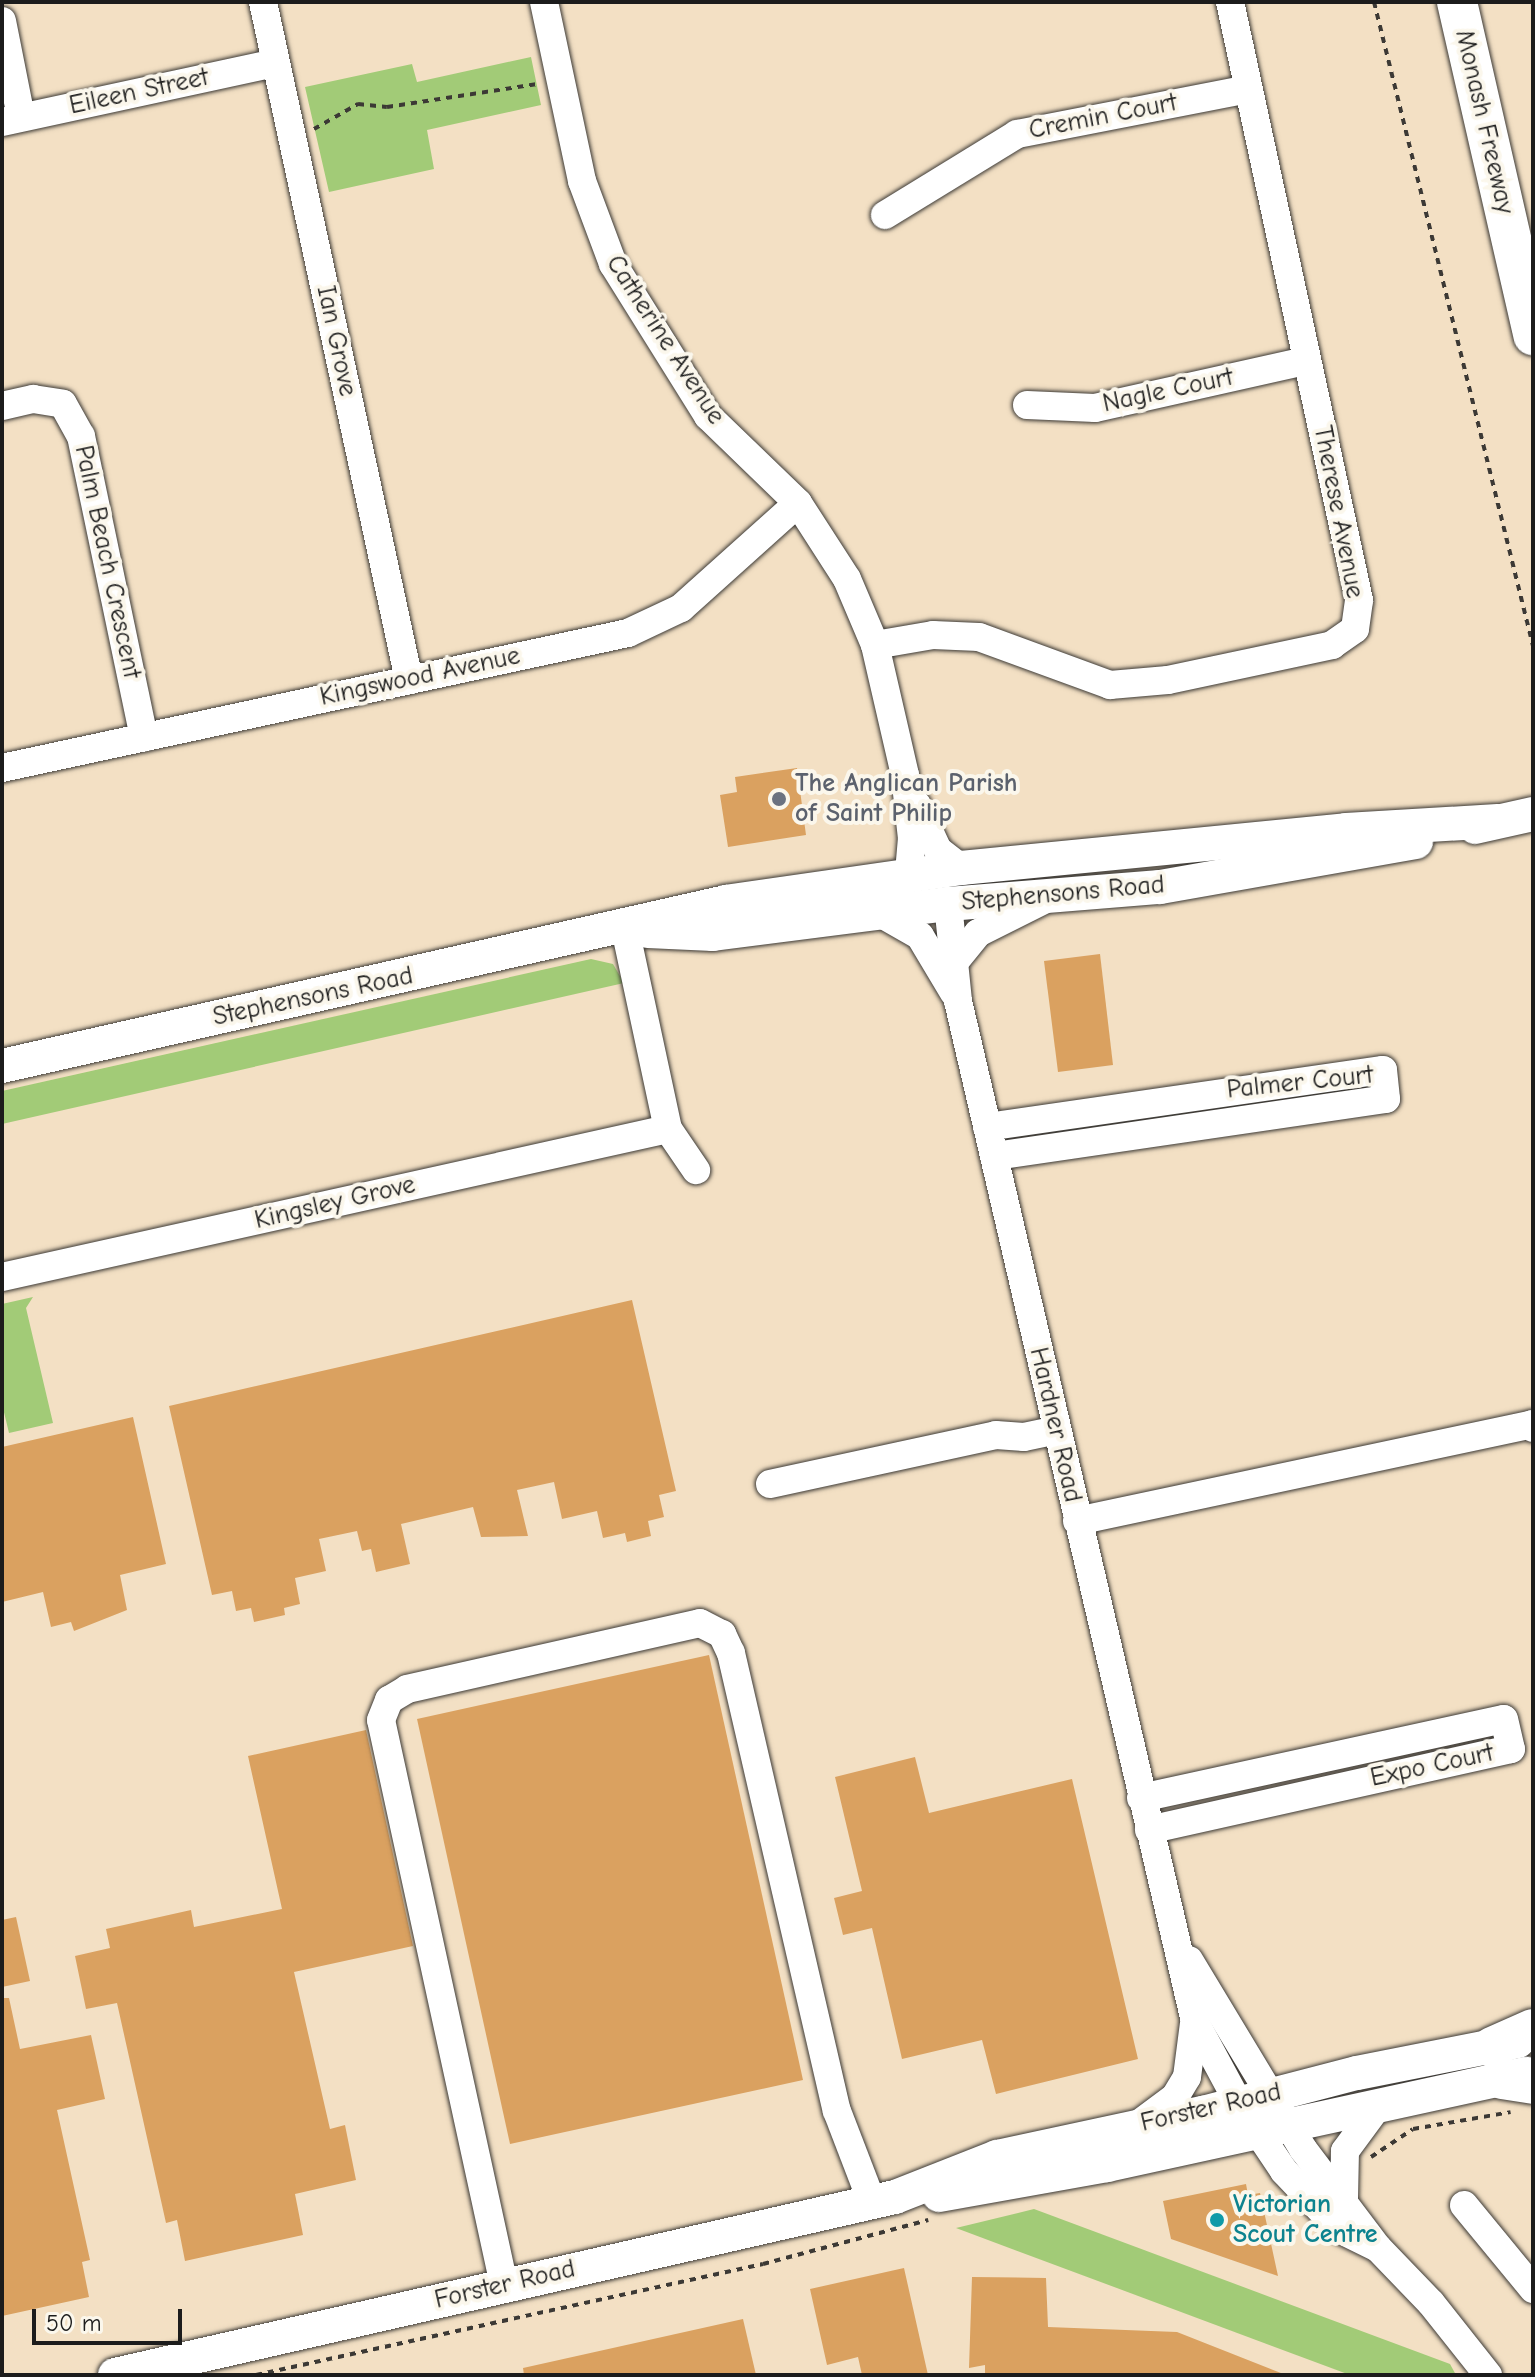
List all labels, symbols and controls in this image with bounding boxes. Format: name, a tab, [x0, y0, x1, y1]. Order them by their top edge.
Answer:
street label: Monash Freeway	[1448, 27, 1520, 217]
street label: Eileen Street	[67, 62, 211, 122]
street label: Cremin Court	[1026, 87, 1180, 147]
street label: Catherine Avenue	[599, 250, 731, 430]
street label: Ian Grove	[309, 283, 363, 399]
street label: Nagle Court	[1100, 362, 1236, 420]
street label: Therese Avenue	[1306, 423, 1370, 601]
street label: Palm Beach Crescent	[67, 443, 147, 681]
street label: Kingswood Avenue	[317, 641, 523, 713]
place label: The Anglican Parish of Saint Philip	[795, 768, 1018, 830]
marker: The Anglican Parish of Saint Philip	[770, 790, 788, 808]
street label: Stephensons Road	[960, 870, 1166, 918]
street label: Stephensons Road	[210, 961, 416, 1033]
street label: Palmer Court	[1225, 1060, 1375, 1106]
street label: Kingsley Grove	[252, 1169, 418, 1237]
street label: Hardner Road	[1022, 1344, 1088, 1506]
street label: Expo Court	[1368, 1738, 1496, 1794]
street label: Forster Road	[1138, 2077, 1284, 2139]
place label: Victorian Scout Centre	[1233, 2189, 1378, 2250]
marker: Victorian Scout Centre	[1208, 2211, 1226, 2229]
street label: Forster Road	[432, 2254, 578, 2316]
scale bar	[36, 2293, 186, 2343]
text: 50 m	[46, 2309, 102, 2337]

